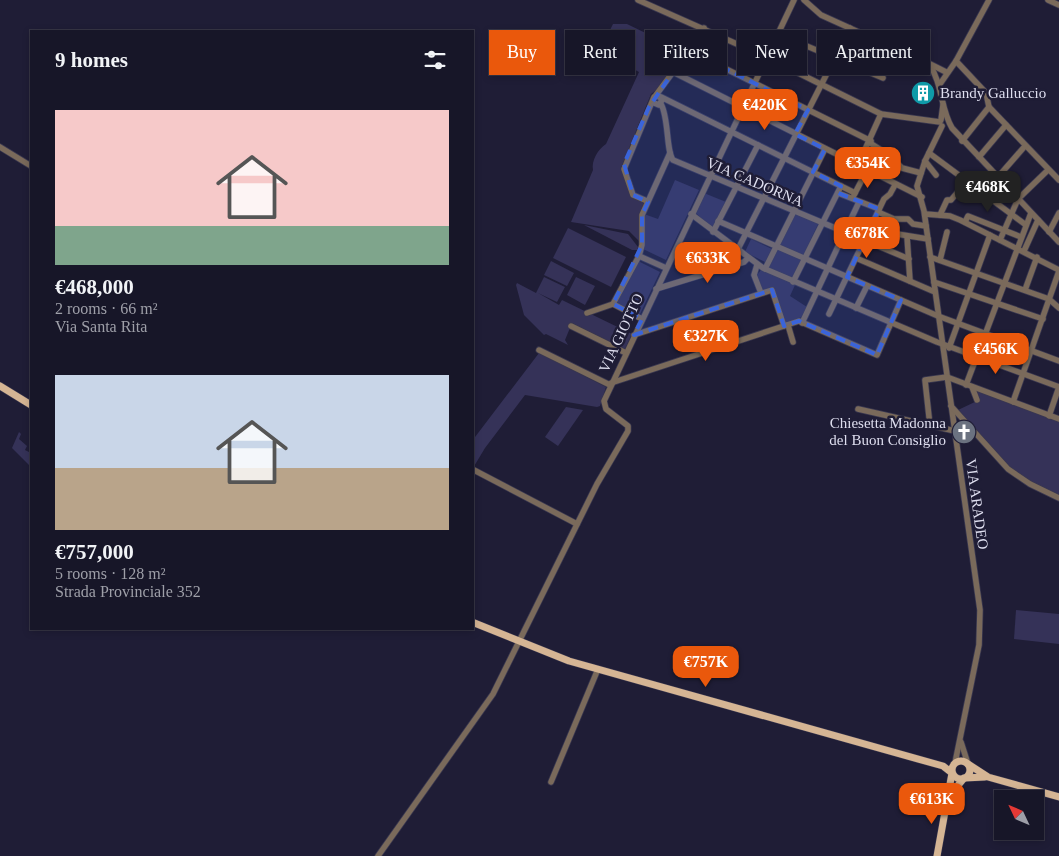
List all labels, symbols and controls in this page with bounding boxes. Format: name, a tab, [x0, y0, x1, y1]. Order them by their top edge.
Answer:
chip: Buy	[489, 30, 555, 75]
chip: Rent	[565, 30, 635, 75]
chip: Filters	[645, 30, 727, 75]
chip: New	[737, 30, 807, 75]
chip: Apartment	[817, 30, 930, 75]
icon: filters	[421, 46, 449, 74]
text: 9 homes	[55, 48, 128, 72]
building icon: Brandy Galluccio	[910, 80, 936, 106]
place label: Brandy Galluccio	[940, 85, 1046, 101]
pin: €420K	[730, 88, 800, 131]
text: €420K	[743, 96, 787, 113]
icon: home	[207, 142, 297, 232]
pin: €354K	[833, 146, 903, 189]
street label: VIA CADORNA	[704, 154, 806, 210]
text: €354K	[846, 154, 890, 171]
pin: €468K	[953, 170, 1023, 213]
text: €468K	[966, 178, 1010, 195]
pin: €678K	[832, 216, 902, 259]
text: €678K	[845, 224, 889, 241]
pin: €633K	[673, 242, 743, 284]
text: €633K	[686, 249, 730, 266]
text: €468,000	[55, 275, 134, 299]
street label: VIA GIOTTO	[596, 291, 646, 375]
text: 2 rooms · 66 m²	[55, 300, 158, 317]
text: Via Santa Rita	[55, 318, 147, 335]
pin: €327K	[671, 320, 741, 362]
text: €327K	[684, 327, 728, 344]
pin: €456K	[961, 332, 1031, 375]
text: €456K	[974, 340, 1018, 357]
icon: home	[207, 407, 297, 497]
place label: Chiesetta Madonna del Buon Consiglio	[829, 415, 946, 448]
church icon: Chiesetta Madonna del Buon Consiglio	[951, 419, 977, 445]
street label: VIA ARADEO	[963, 458, 991, 550]
text: €757,000	[55, 540, 134, 564]
text: 5 rooms · 128 m²	[55, 565, 166, 582]
text: Strada Provinciale 352	[55, 583, 201, 600]
pin: €757K	[671, 646, 741, 688]
text: €757K	[684, 653, 728, 670]
pin: €613K	[897, 782, 967, 825]
text: €613K	[910, 790, 954, 807]
north arrow	[994, 790, 1044, 840]
map controls	[994, 790, 1044, 840]

